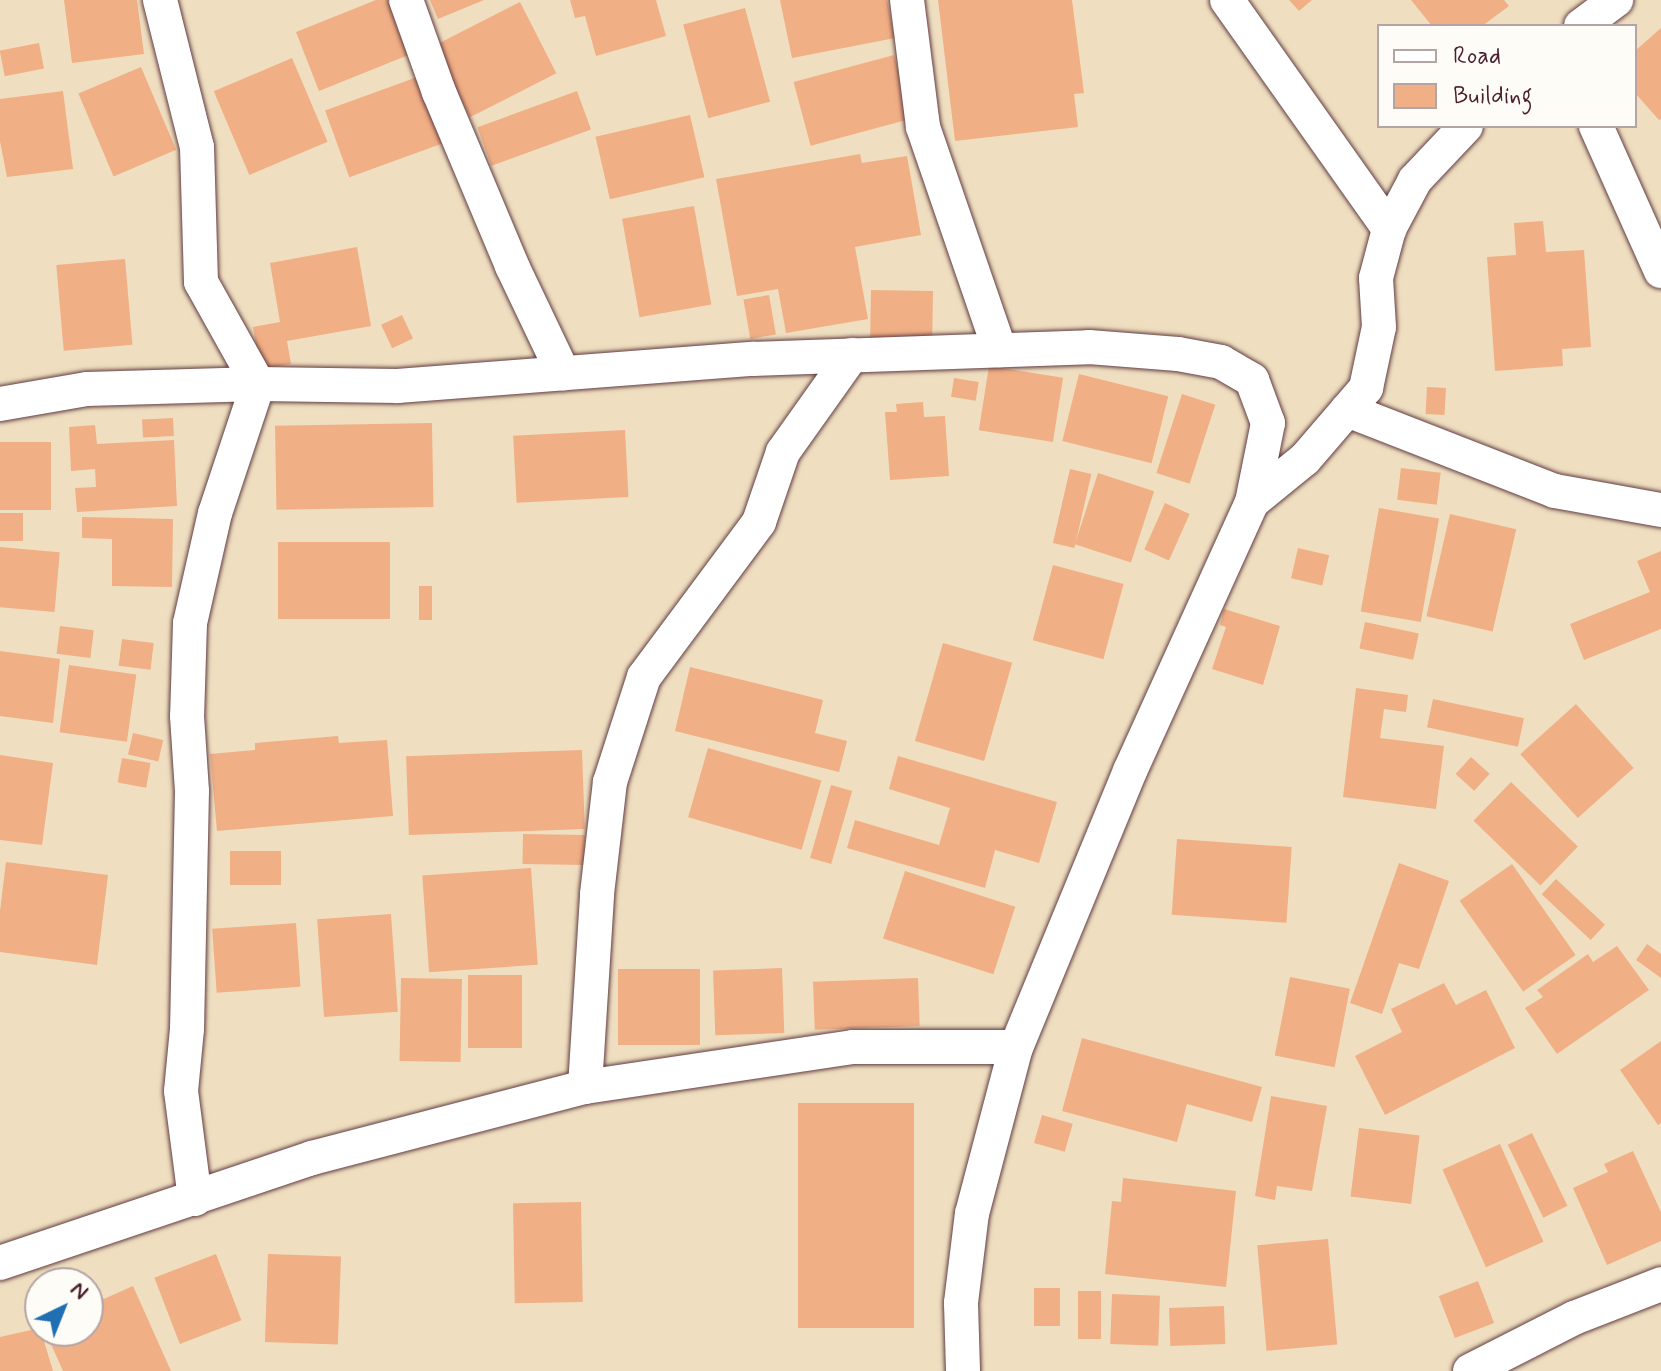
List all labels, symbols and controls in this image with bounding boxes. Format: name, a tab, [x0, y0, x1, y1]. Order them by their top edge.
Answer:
legend	[1377, 24, 1637, 128]
text: Road	[1453, 41, 1501, 72]
text: Building	[1453, 81, 1533, 112]
north arrow	[24, 1267, 104, 1347]
text: N	[64, 1276, 94, 1306]

